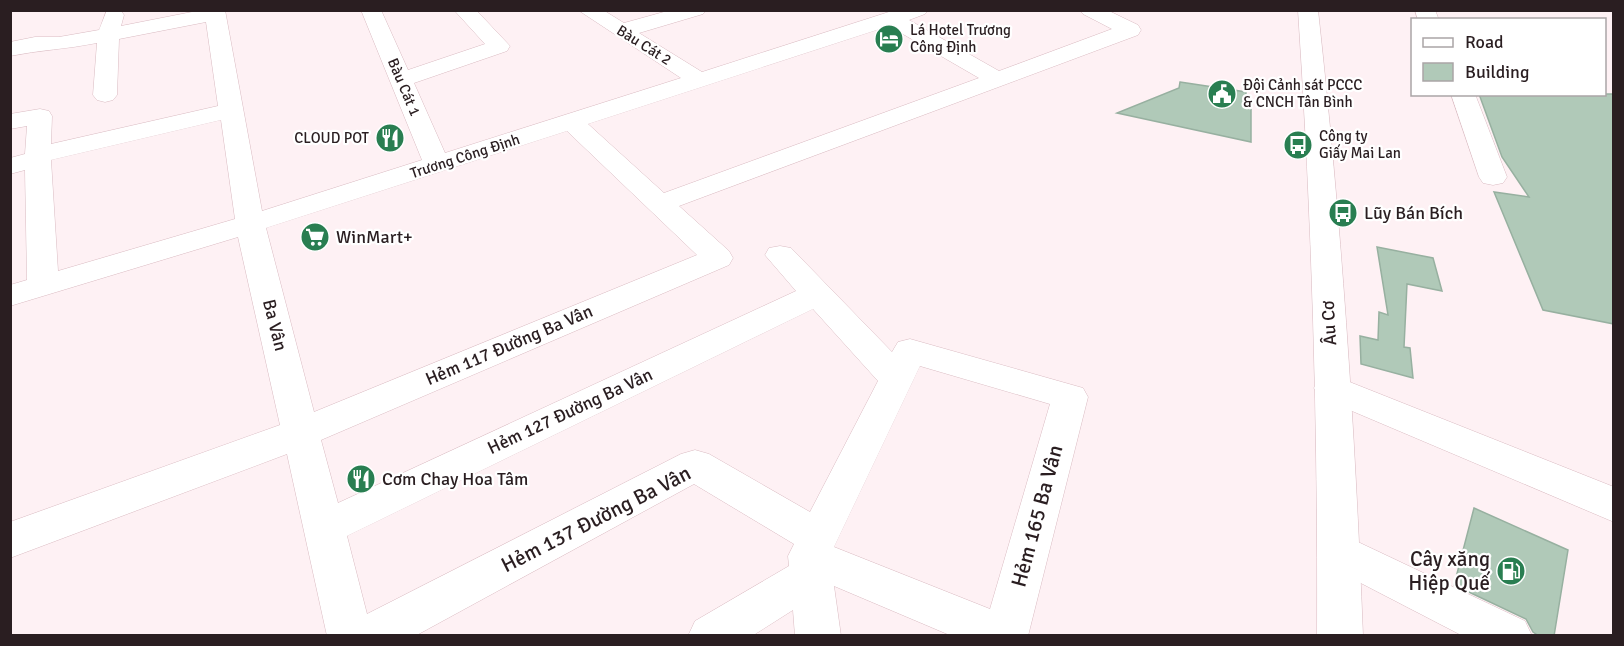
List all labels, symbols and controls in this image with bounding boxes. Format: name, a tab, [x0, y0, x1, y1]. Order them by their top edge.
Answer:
legend	[1411, 18, 1606, 96]
street label: Bàu Cát 2	[613, 21, 675, 69]
place label: Lá Hotel Trương Công Định	[910, 21, 1011, 56]
hotel icon: Lá Hotel Trương Công Định	[873, 23, 905, 55]
text: Road	[1465, 31, 1504, 53]
street label: Bàu Cát 1	[384, 55, 424, 119]
text: Building	[1465, 61, 1529, 83]
place label: Đội Cảnh sát PCCC & CNCH Tân Bình	[1243, 76, 1362, 111]
public building icon: Đội Cảnh sát PCCC & CNCH Tân Bình	[1206, 78, 1238, 110]
restaurant icon: CLOUD POT	[374, 122, 406, 154]
place label: Công ty Giấy Mai Lan	[1319, 127, 1401, 162]
place label: CLOUD POT	[294, 129, 370, 147]
bus stop icon: Công ty Giấy Mai Lan	[1282, 129, 1314, 161]
street label: Trương Công Định	[408, 130, 522, 182]
bus stop icon: Lũy Bán Bích	[1327, 197, 1359, 229]
place label: Lũy Bán Bích	[1364, 202, 1463, 224]
supermarket icon: WinMart+	[299, 221, 331, 253]
place label: WinMart+	[336, 226, 413, 248]
street label: Ba Vân	[258, 297, 292, 353]
street label: Âu Cơ	[1317, 299, 1341, 346]
street label: Hẻm 117 Đường Ba Vân	[422, 300, 596, 390]
street label: Hẻm 127 Đường Ba Vân	[484, 363, 656, 459]
street label: Hẻm 165 Ba Vân	[1006, 442, 1068, 590]
street label: Hẻm 137 Đường Ba Vân	[497, 460, 695, 578]
restaurant icon: Cơm Chay Hoa Tâm	[345, 463, 377, 495]
place label: Cơm Chay Hoa Tâm	[382, 468, 528, 490]
place label: Cây xăng Hiệp Quế	[1408, 546, 1490, 596]
fuel station icon: Cây xăng Hiệp Quế	[1495, 555, 1527, 587]

